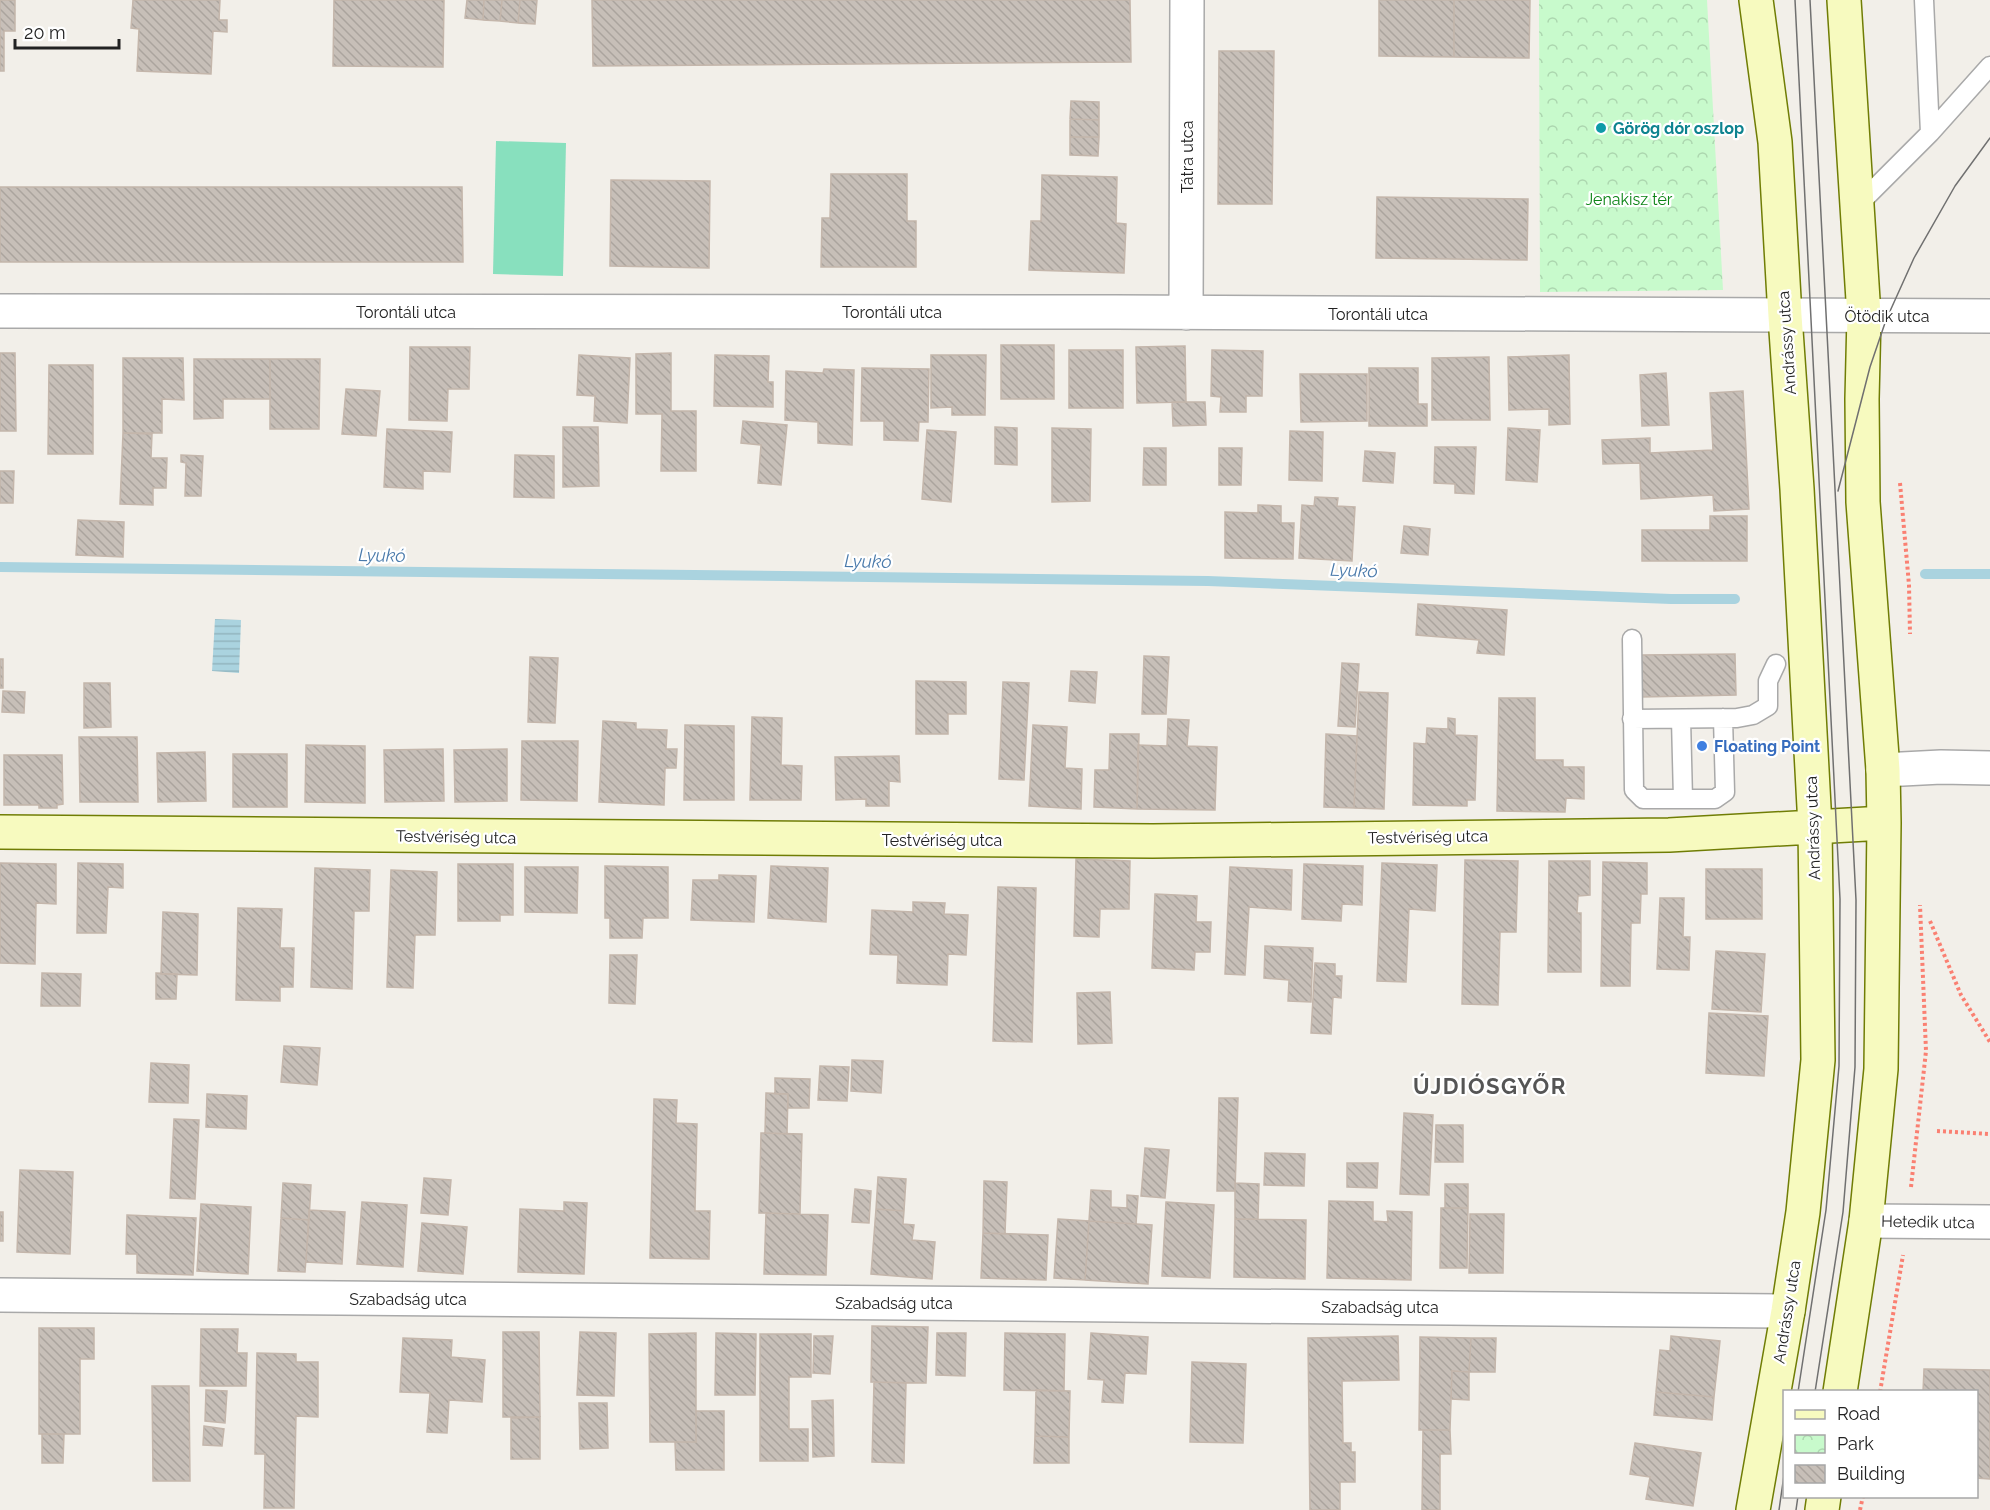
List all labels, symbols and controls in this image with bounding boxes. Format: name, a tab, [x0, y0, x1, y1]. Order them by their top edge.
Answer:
scale bar	[15, 12, 118, 50]
text: 20 m	[24, 22, 66, 43]
place label: Görög dór oszlop	[1613, 119, 1744, 138]
street label: Tátra utca	[1178, 121, 1197, 193]
marker: Görög dór oszlop	[1594, 121, 1608, 135]
park label: Jenakisz tér	[1586, 190, 1673, 209]
street label: Andrássy utca	[1774, 290, 1800, 396]
street label: Torontáli utca	[356, 303, 456, 322]
street label: Torontáli utca	[842, 303, 942, 322]
street label: Torontáli utca	[1328, 305, 1428, 324]
street label: Ötödik utca	[1845, 306, 1929, 326]
water label: Lyukó	[358, 544, 406, 566]
water label: Lyukó	[844, 550, 892, 572]
water label: Lyukó	[1330, 559, 1378, 581]
place label: Floating Point	[1714, 737, 1820, 756]
marker: Floating Point	[1695, 739, 1709, 753]
street label: Andrássy utca	[1802, 776, 1824, 880]
street label: Testvériség utca	[396, 826, 516, 848]
street label: Testvériség utca	[1368, 826, 1488, 848]
street label: Testvériség utca	[882, 831, 1002, 850]
district label: ÚJDIÓSGYŐR	[1413, 1073, 1567, 1099]
street label: Hetedik utca	[1881, 1212, 1975, 1232]
street label: Andrássy utca	[1769, 1259, 1805, 1365]
street label: Szabadság utca	[349, 1290, 467, 1309]
street label: Szabadság utca	[835, 1294, 953, 1313]
street label: Szabadság utca	[1321, 1298, 1439, 1317]
legend	[1783, 1390, 1978, 1498]
text: Road	[1837, 1403, 1880, 1424]
text: Park	[1837, 1433, 1874, 1454]
text: Building	[1837, 1463, 1905, 1484]

